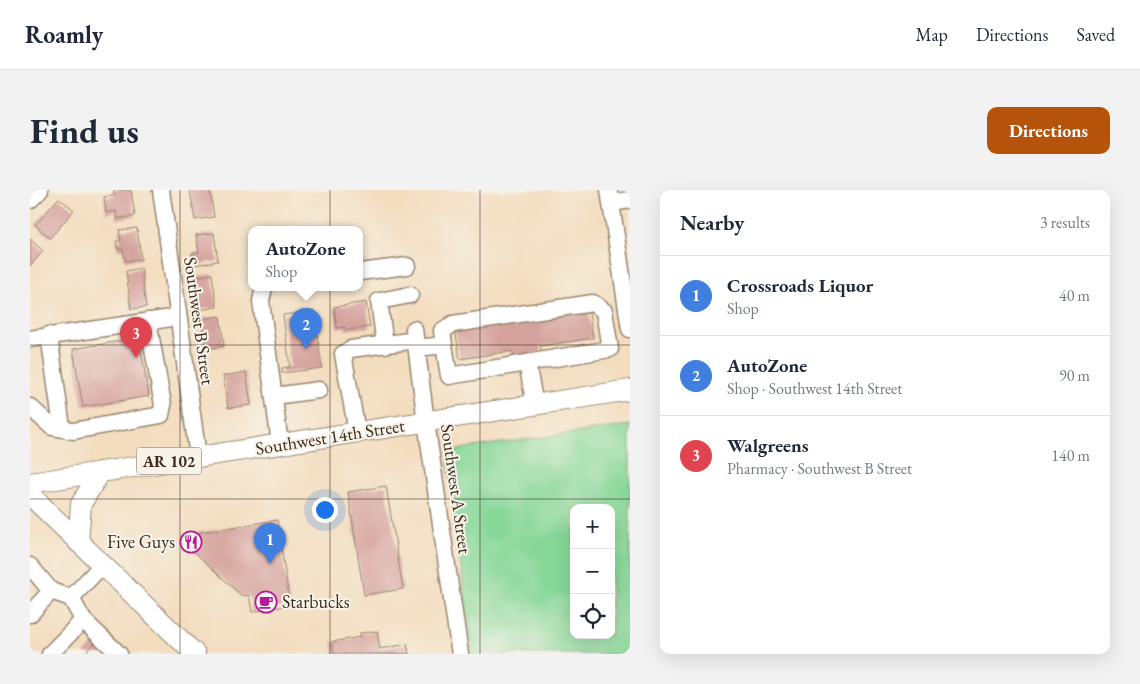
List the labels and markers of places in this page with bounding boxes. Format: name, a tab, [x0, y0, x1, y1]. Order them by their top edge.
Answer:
pin: 2	[290, 308, 322, 349]
pin: 3	[120, 317, 152, 358]
pin: 1	[254, 523, 286, 564]
place label: Five Guys	[107, 530, 175, 553]
restaurant icon: Five Guys	[179, 530, 203, 554]
cafe icon: Starbucks	[254, 590, 278, 614]
place label: Starbucks	[282, 590, 350, 613]

